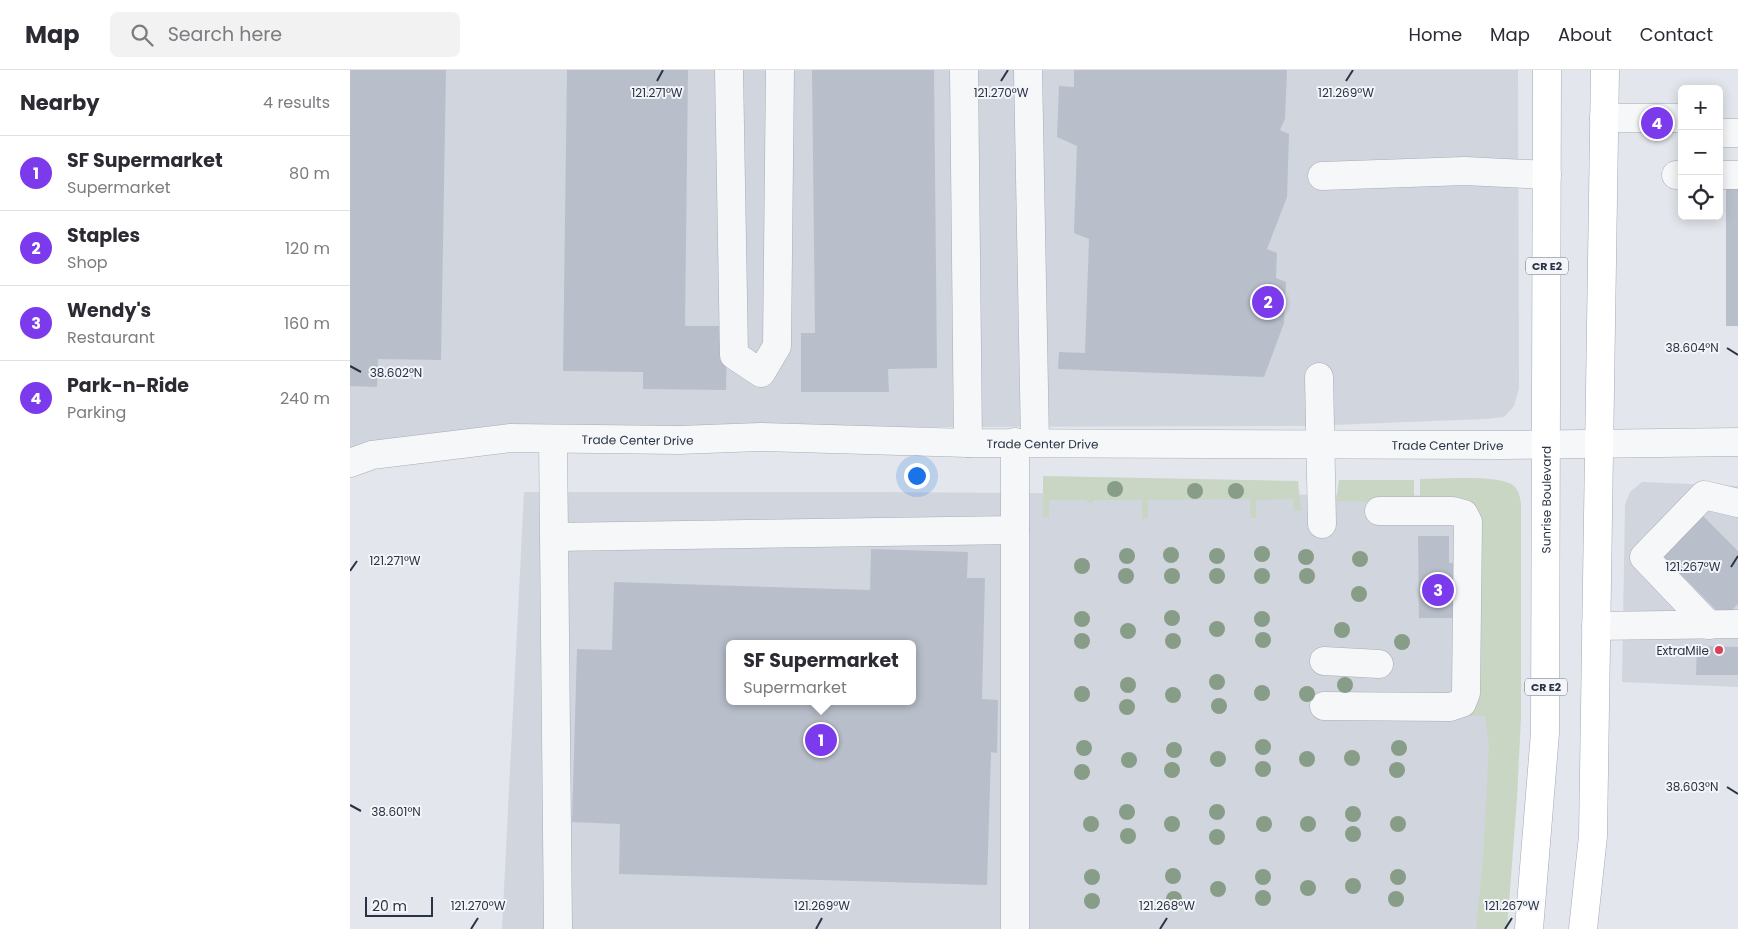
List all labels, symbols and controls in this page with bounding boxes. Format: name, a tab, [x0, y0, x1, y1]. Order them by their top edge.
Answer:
search box	[110, 12, 460, 57]
text: Map	[25, 18, 80, 51]
icon: search	[128, 21, 156, 49]
text: Search here	[168, 21, 282, 48]
text: Home	[1408, 22, 1462, 47]
text: Map	[1490, 22, 1530, 47]
text: About	[1558, 22, 1612, 47]
text: Contact	[1640, 22, 1713, 47]
text: 121.271°W	[631, 84, 683, 101]
text: 121.270°W	[974, 84, 1029, 101]
text: 121.269°W	[1318, 84, 1374, 101]
map controls	[1678, 85, 1723, 220]
button: +	[1678, 85, 1723, 130]
text: Nearby	[20, 88, 100, 117]
text: 4 results	[263, 91, 330, 114]
pin: 4	[1641, 104, 1673, 142]
button: −	[1678, 130, 1723, 175]
text: SF Supermarket	[67, 147, 223, 174]
text: 1	[33, 162, 39, 185]
text: 80 m	[289, 162, 330, 185]
button: locate	[1678, 175, 1723, 220]
text: Supermarket	[67, 176, 171, 199]
text: Staples	[67, 222, 140, 249]
text: 2	[31, 237, 41, 260]
text: 120 m	[285, 237, 330, 260]
text: Shop	[67, 251, 108, 274]
road number: CR E2	[1526, 258, 1568, 275]
pin: 2	[1252, 283, 1284, 321]
text: Wendy's	[67, 297, 151, 324]
text: 3	[31, 312, 41, 335]
text: 160 m	[284, 312, 330, 335]
text: Restaurant	[67, 326, 155, 349]
text: 38.604°N	[1665, 339, 1719, 356]
text: 38.602°N	[370, 364, 422, 381]
text: Park-n-Ride	[67, 372, 189, 399]
text: 4	[31, 387, 41, 410]
text: 240 m	[280, 387, 330, 410]
text: Parking	[67, 401, 126, 424]
street label: Trade Center Drive	[581, 430, 694, 449]
street label: Trade Center Drive	[986, 435, 1098, 452]
street label: Trade Center Drive	[1391, 436, 1503, 454]
street label: Sunrise Boulevard	[1537, 446, 1554, 553]
your location	[904, 463, 930, 489]
text: 121.271°W	[369, 552, 421, 569]
text: 121.267°W	[1666, 558, 1721, 575]
pin: 3	[1422, 571, 1454, 609]
popup	[726, 640, 916, 705]
place label: ExtraMile	[1656, 642, 1709, 659]
marker: ExtraMile	[1713, 644, 1725, 656]
text: SF Supermarket	[743, 647, 899, 674]
text: Supermarket	[743, 676, 847, 699]
road number: CR E2	[1525, 678, 1567, 696]
pin: 1	[805, 721, 837, 759]
text: 38.603°N	[1666, 778, 1718, 795]
text: 38.601°N	[371, 803, 421, 820]
scale bar	[365, 894, 432, 917]
text: 20 m	[372, 896, 407, 916]
text: 121.270°W	[451, 897, 506, 914]
text: 121.269°W	[794, 897, 850, 914]
text: 121.268°W	[1139, 897, 1195, 914]
text: 121.267°W	[1485, 897, 1540, 914]

